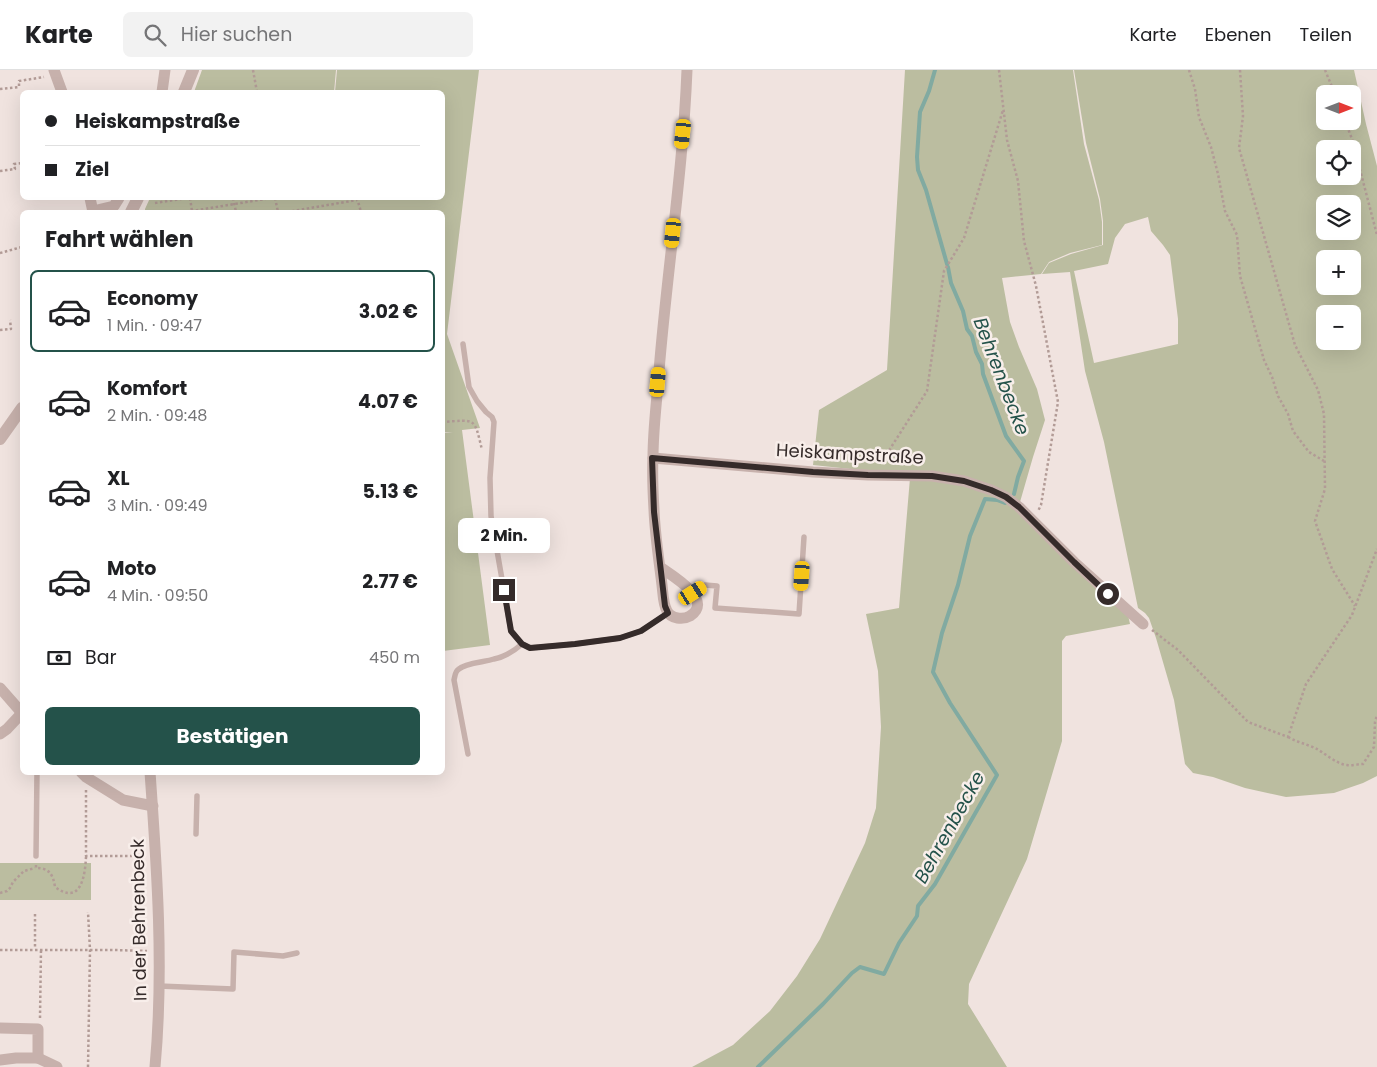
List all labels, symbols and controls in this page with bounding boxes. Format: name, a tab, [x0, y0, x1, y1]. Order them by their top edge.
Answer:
search box	[123, 12, 473, 57]
text: Karte	[25, 18, 93, 51]
icon: search	[141, 21, 169, 49]
text: Hier suchen	[181, 21, 292, 48]
text: Karte	[1129, 22, 1177, 47]
text: Ebenen	[1205, 22, 1272, 47]
text: Teilen	[1300, 22, 1352, 47]
north arrow	[1316, 85, 1361, 130]
map controls	[1316, 85, 1361, 350]
text: Heiskampstraße	[75, 108, 240, 135]
car	[673, 118, 692, 150]
button: locate	[1316, 140, 1361, 185]
text: Ziel	[75, 156, 109, 183]
button: layers	[1316, 195, 1361, 240]
car	[663, 217, 682, 249]
text: Fahrt wählen	[45, 224, 194, 255]
button: +	[1316, 250, 1361, 295]
text: Economy	[107, 285, 198, 312]
icon: car	[47, 289, 92, 334]
text: 3.02 €	[359, 298, 418, 325]
button: −	[1316, 305, 1361, 350]
water label: Behrenbecke	[967, 313, 1036, 439]
text: 1 Min. · 09:47	[107, 314, 202, 337]
car	[649, 366, 666, 398]
text: Komfort	[107, 375, 187, 402]
icon: car	[47, 379, 92, 424]
text: 4.07 €	[358, 388, 418, 415]
text: 2 Min. · 09:48	[107, 404, 207, 427]
street label: Heiskampstraße	[776, 437, 925, 470]
text: XL	[107, 465, 130, 492]
icon: car	[47, 469, 92, 514]
text: 5.13 €	[363, 478, 418, 505]
text: 3 Min. · 09:49	[107, 494, 208, 517]
callout: 2 Min.	[458, 518, 550, 552]
text: 2 Min.	[480, 524, 528, 547]
text: Moto	[107, 555, 156, 582]
icon: car	[47, 559, 92, 604]
car	[793, 561, 810, 591]
text: 2.77 €	[362, 568, 418, 595]
route end	[493, 579, 515, 601]
car	[676, 579, 709, 607]
route start	[1097, 583, 1119, 605]
text: 4 Min. · 09:50	[107, 584, 208, 607]
icon: cash	[45, 644, 73, 672]
text: Bar	[85, 644, 117, 671]
text: 450 m	[369, 646, 420, 669]
button: Bestätigen	[45, 707, 420, 765]
water label: Behrenbecke	[907, 766, 991, 888]
street label: In der Behrenbeck	[125, 838, 152, 1001]

